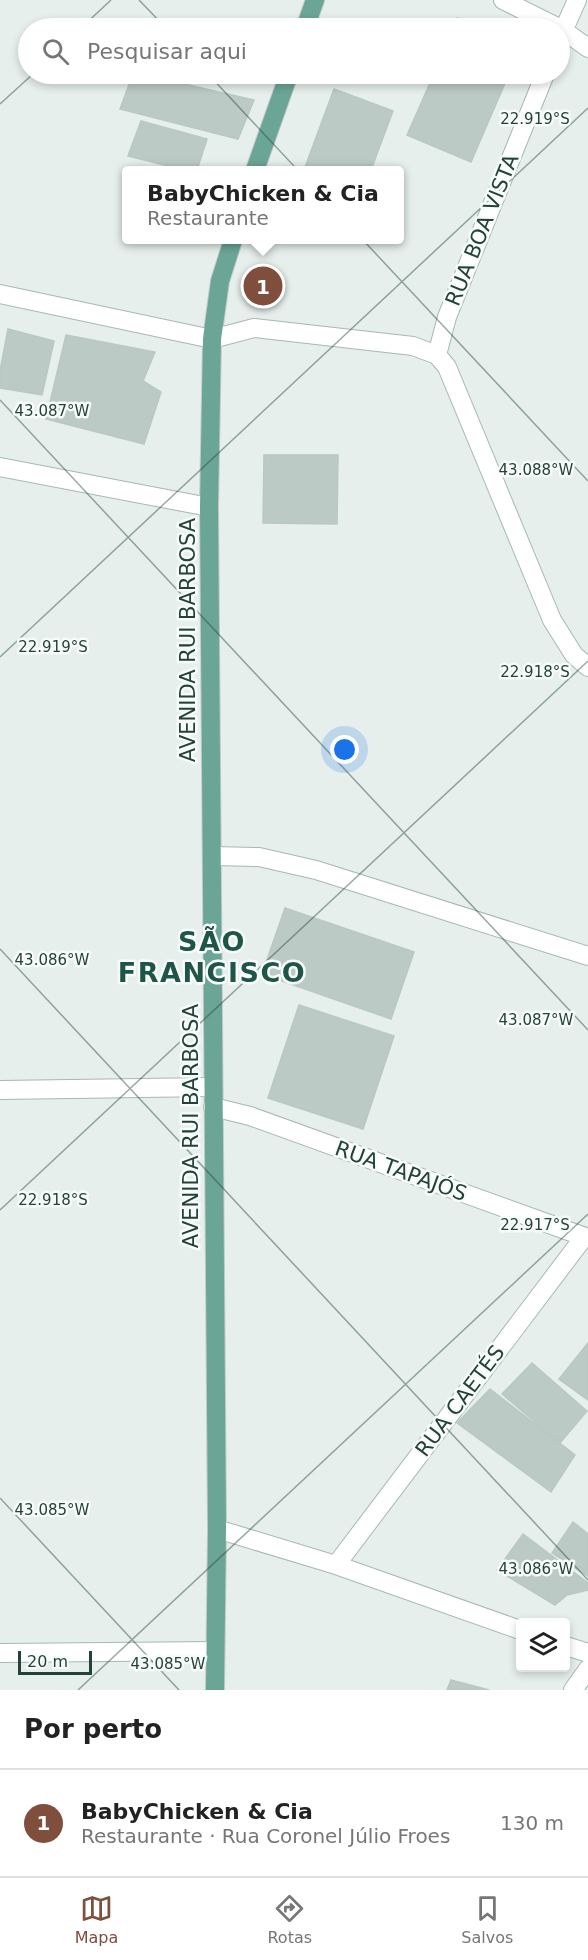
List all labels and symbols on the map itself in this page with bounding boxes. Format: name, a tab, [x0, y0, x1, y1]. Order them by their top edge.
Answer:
text: 22.919°S	[500, 110, 570, 128]
street label: RUA BOA VISTA	[441, 150, 524, 309]
pin: 1	[244, 264, 282, 308]
text: 43.087°W	[15, 402, 90, 420]
text: 43.088°W	[499, 461, 574, 479]
street label: AVENIDA RUI BARBOSA	[176, 517, 200, 762]
text: 22.919°S	[18, 638, 88, 656]
text: 22.918°S	[500, 663, 570, 681]
your location	[330, 735, 359, 764]
district label: SÃO FRANCISCO	[118, 926, 306, 988]
text: 43.086°W	[15, 951, 90, 969]
street label: AVENIDA RUI BARBOSA	[179, 1003, 203, 1248]
text: 43.087°W	[499, 1011, 574, 1029]
street label: RUA TAPAJÓS	[332, 1135, 470, 1206]
text: 22.918°S	[18, 1191, 88, 1209]
text: 22.917°S	[500, 1216, 570, 1234]
street label: RUA CAETÉS	[410, 1340, 510, 1461]
text: 43.085°W	[15, 1501, 90, 1519]
text: 43.086°W	[499, 1560, 574, 1578]
scale bar	[18, 1648, 92, 1676]
text: 43.085°W	[131, 1655, 206, 1673]

